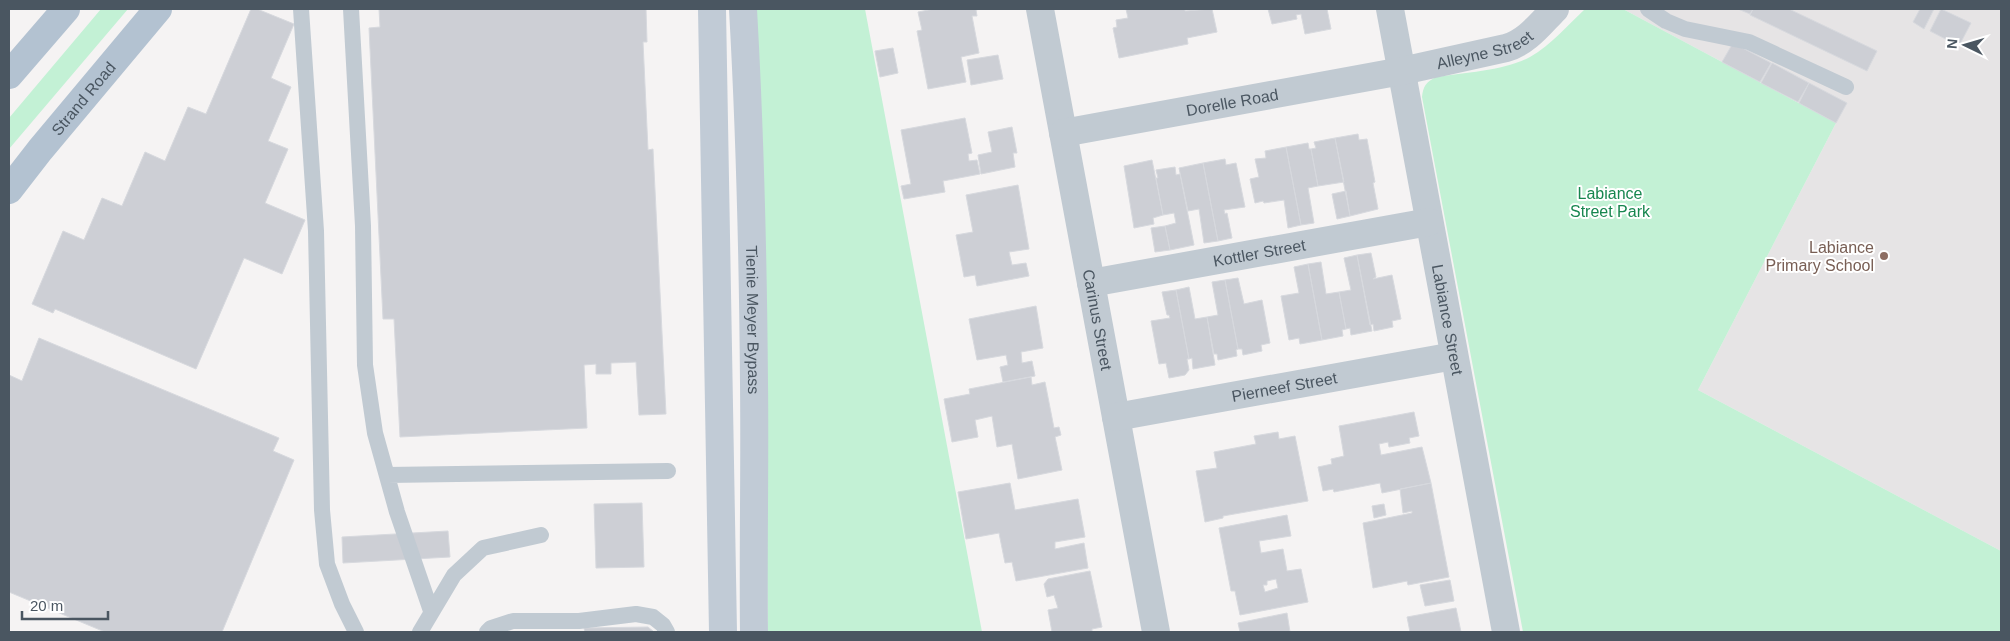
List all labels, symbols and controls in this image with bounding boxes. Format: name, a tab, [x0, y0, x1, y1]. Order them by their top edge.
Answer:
north arrow	[1940, 20, 1990, 70]
street label: Alleyne Street	[1435, 27, 1537, 72]
text: N	[1944, 38, 1960, 50]
street label: Strand Road	[48, 58, 119, 138]
street label: Dorelle Road	[1185, 85, 1280, 119]
park label: Labiance Street Park	[1570, 185, 1651, 220]
street label: Kottler Street	[1212, 236, 1307, 269]
place label: Labiance Primary School	[1766, 239, 1874, 274]
street label: Tienie Meyer Bypass	[743, 245, 763, 394]
marker: Labiance Primary School	[1878, 250, 1890, 262]
street label: Labiance Street	[1429, 263, 1467, 377]
street label: Carinus Street	[1080, 268, 1116, 372]
street label: Pierneef Street	[1230, 369, 1339, 404]
scale bar	[22, 588, 109, 620]
text: 20 m	[30, 597, 63, 614]

